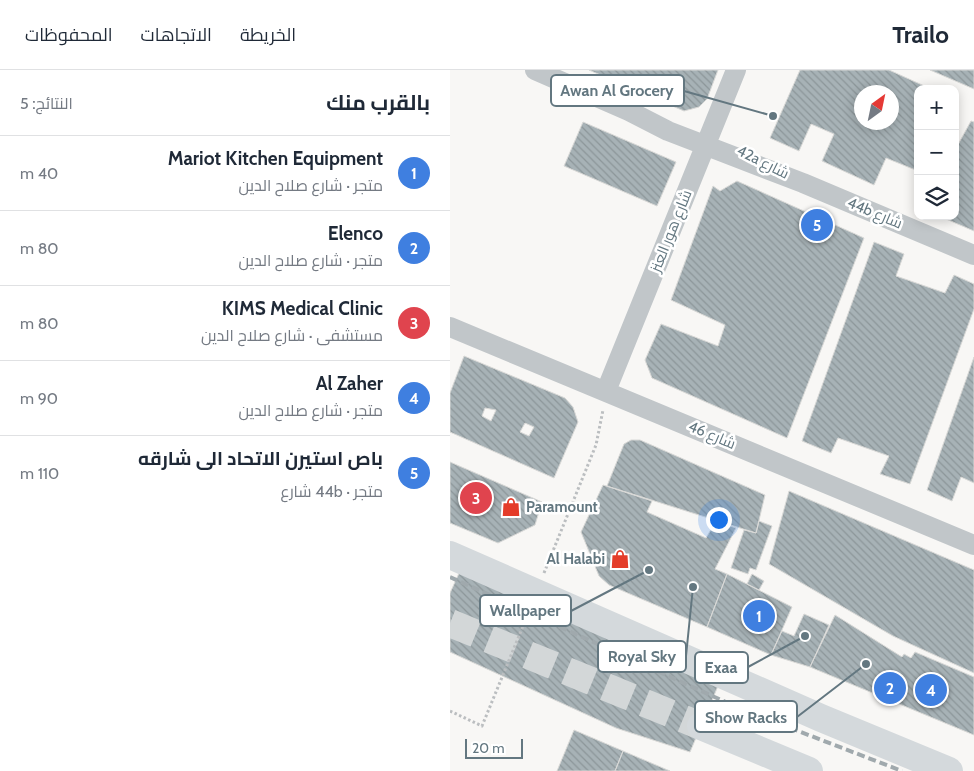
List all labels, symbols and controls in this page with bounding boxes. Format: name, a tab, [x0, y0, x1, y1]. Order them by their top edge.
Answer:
text: Trailo	[892, 20, 949, 49]
text: المحفوظات	[25, 24, 113, 46]
text: الاتجاهات	[141, 24, 212, 46]
text: الخريطة	[240, 24, 296, 46]
callout: Awan Al Grocery	[551, 75, 684, 106]
text: Awan Al Grocery	[560, 81, 674, 100]
north arrow	[854, 85, 899, 130]
map controls	[914, 85, 959, 220]
button: +	[914, 85, 959, 130]
text: بالقرب منك	[326, 90, 430, 115]
text: النتائج: 5	[20, 94, 73, 113]
button: −	[914, 130, 959, 175]
street label: 42a شارع	[733, 141, 792, 185]
text: Mariot Kitchen Equipment	[168, 147, 383, 170]
text: 40 m	[20, 164, 58, 183]
text: 1	[411, 164, 417, 183]
button: layers	[914, 175, 959, 220]
text: متجر · شارع صلاح الدين	[239, 176, 383, 195]
street label: شارع هور العنز	[646, 187, 697, 276]
street label: 44b شارع	[844, 193, 905, 234]
pin: 5	[801, 206, 833, 244]
text: Elenco	[328, 222, 383, 245]
text: 80 m	[20, 239, 59, 258]
text: 2	[410, 239, 418, 258]
text: متجر · شارع صلاح الدين	[239, 251, 383, 270]
text: KIMS Medical Clinic	[222, 297, 383, 320]
text: 80 m	[20, 314, 59, 333]
text: 3	[410, 314, 418, 333]
text: مستشفى · شارع صلاح الدين	[201, 326, 383, 345]
text: Al Zaher	[316, 372, 383, 395]
text: 90 m	[20, 389, 58, 408]
text: 4	[409, 389, 419, 408]
text: متجر · شارع صلاح الدين	[239, 401, 383, 420]
street label: شارع 46	[685, 417, 738, 455]
text: باص استيرن الاتحاد الى شارقه	[138, 447, 383, 470]
text: 110 m	[20, 464, 59, 483]
text: 5	[410, 464, 418, 483]
pin: 3	[460, 479, 492, 517]
text: متجر · 44b شارع	[281, 482, 383, 501]
shop icon: Paramount	[500, 496, 522, 518]
place label: Paramount	[526, 498, 598, 516]
your location	[706, 507, 732, 533]
shop icon: Al Halabi	[609, 548, 631, 570]
place label: Al Halabi	[547, 550, 605, 568]
callout: Wallpaper	[480, 595, 571, 626]
pin: 1	[743, 597, 775, 635]
text: Wallpaper	[489, 601, 561, 620]
callout: Royal Sky	[598, 641, 686, 672]
text: Royal Sky	[608, 647, 677, 666]
callout: Exaa	[695, 652, 748, 683]
text: Exaa	[705, 658, 737, 677]
pin: 2	[874, 669, 906, 707]
pin: 4	[915, 671, 947, 709]
callout: Show Racks	[695, 701, 797, 732]
text: Show Racks	[705, 708, 787, 727]
scale bar	[465, 736, 522, 759]
text: 20 m	[472, 739, 505, 757]

